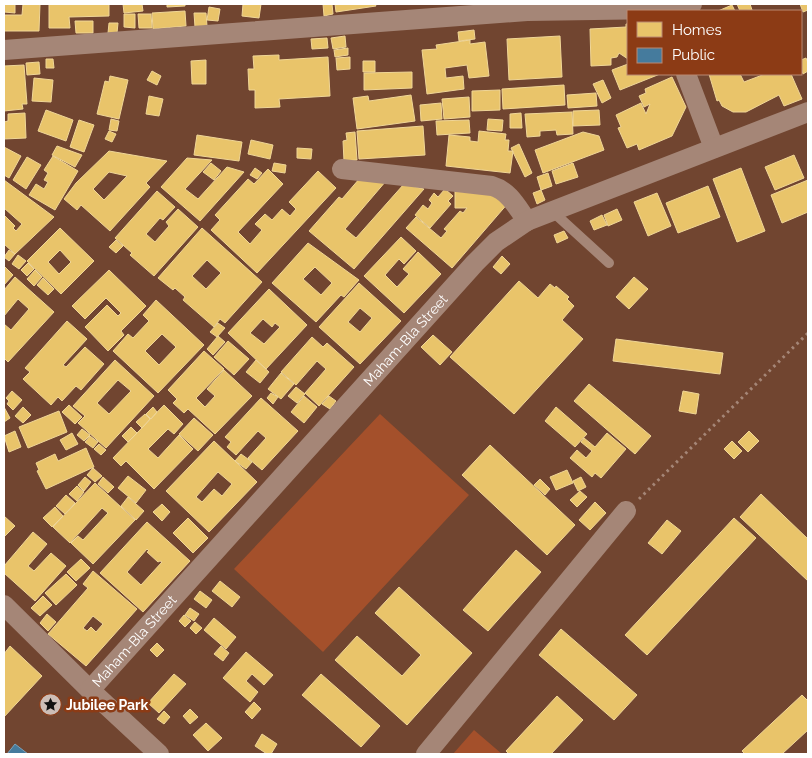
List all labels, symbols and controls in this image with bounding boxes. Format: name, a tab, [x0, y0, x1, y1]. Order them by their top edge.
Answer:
legend	[627, 10, 802, 75]
text: Homes	[672, 21, 722, 39]
text: Public	[672, 46, 715, 64]
street label: Maham-Bla Street	[360, 291, 451, 389]
street label: Maham-Bla Street	[89, 592, 180, 690]
place icon: Jubilee Park	[38, 693, 62, 717]
place label: Jubilee Park	[66, 697, 149, 713]

